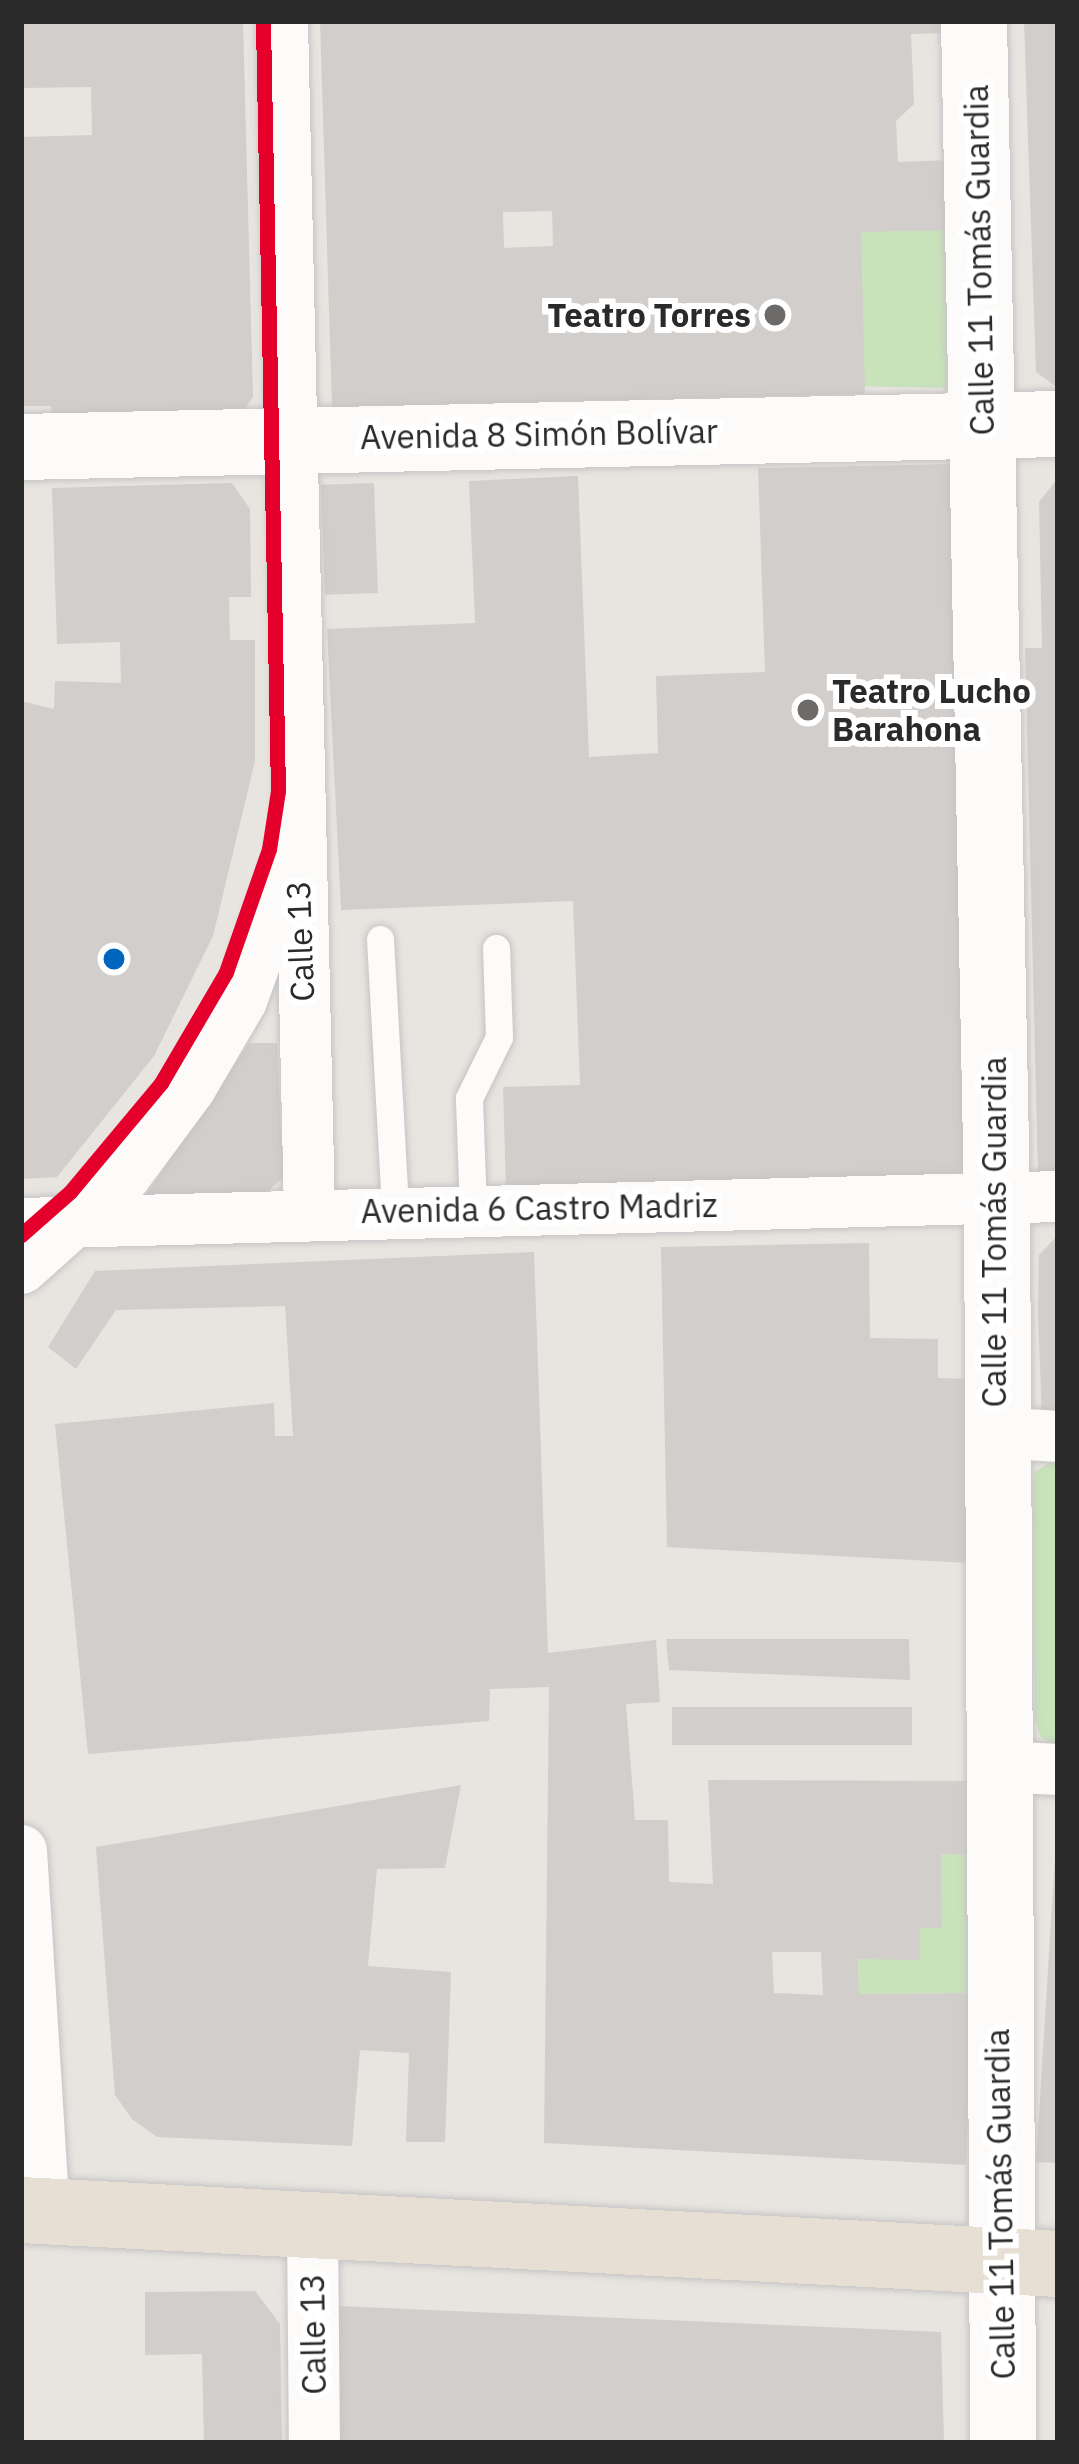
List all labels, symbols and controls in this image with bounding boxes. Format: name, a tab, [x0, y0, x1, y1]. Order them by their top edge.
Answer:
street label: Calle 11 Tomás Guardia	[956, 84, 1002, 436]
place label: Teatro Torres	[547, 295, 751, 335]
marker: Teatro Torres	[762, 302, 788, 328]
street label: Avenida 8 Simón Bolívar	[360, 411, 718, 457]
place label: Teatro Lucho Barahona	[832, 671, 1031, 749]
marker: Teatro Lucho Barahona	[795, 697, 821, 723]
street label: Calle 13	[278, 880, 322, 1002]
unlabelled marker	[103, 948, 125, 970]
street label: Calle 11 Tomás Guardia	[974, 1057, 1014, 1407]
street label: Avenida 6 Castro Madriz	[360, 1185, 718, 1231]
street label: Calle 11 Tomás Guardia	[977, 2028, 1023, 2380]
street label: Calle 13	[292, 2273, 334, 2395]

